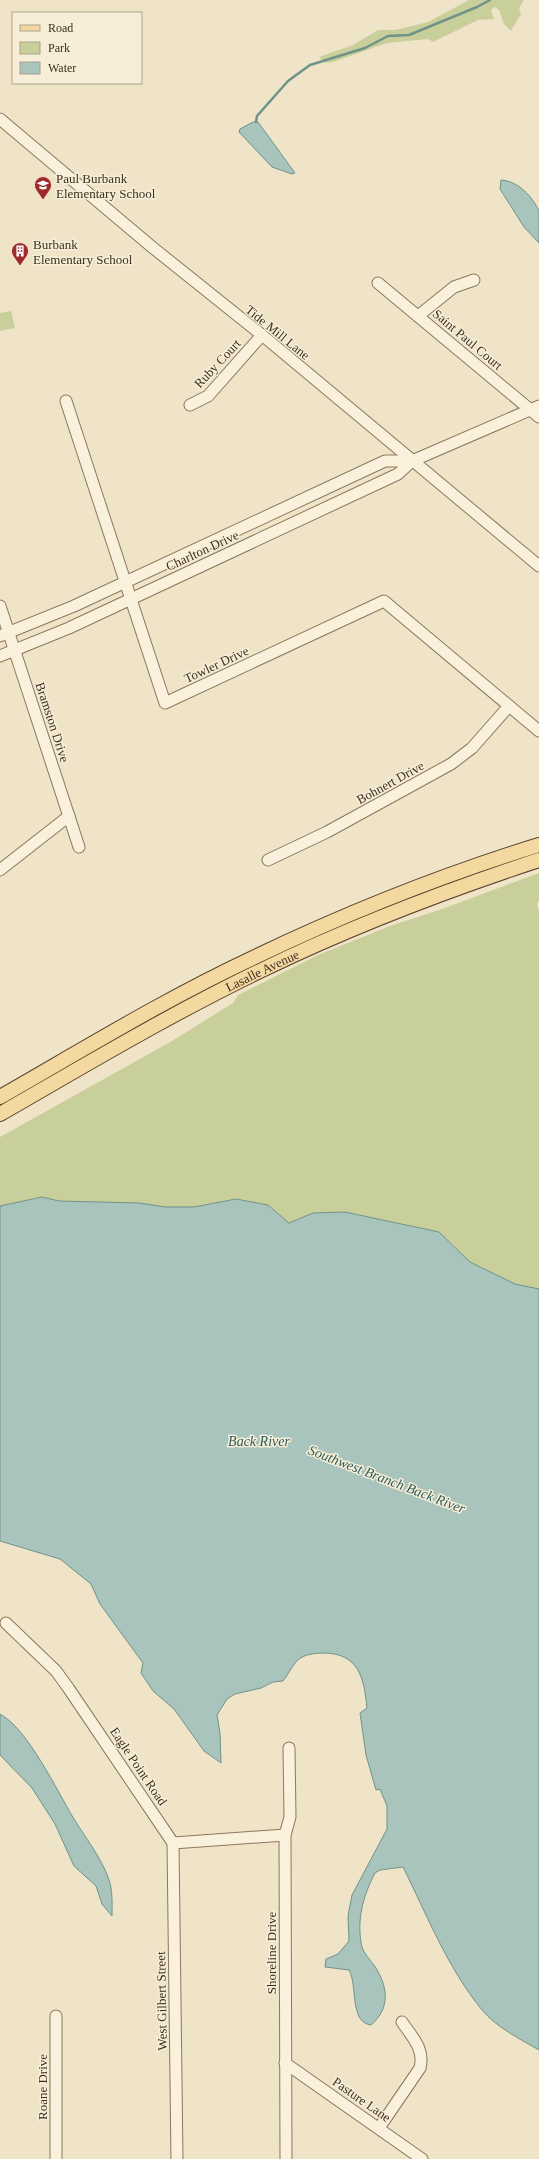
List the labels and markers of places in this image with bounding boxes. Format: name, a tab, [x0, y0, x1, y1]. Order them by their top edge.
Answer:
place label: Paul Burbank Elementary School	[56, 171, 156, 201]
school or university icon: Paul Burbank Elementary School	[33, 175, 53, 200]
place label: Burbank Elementary School	[33, 237, 133, 267]
building icon: Burbank Elementary School	[10, 241, 30, 266]

